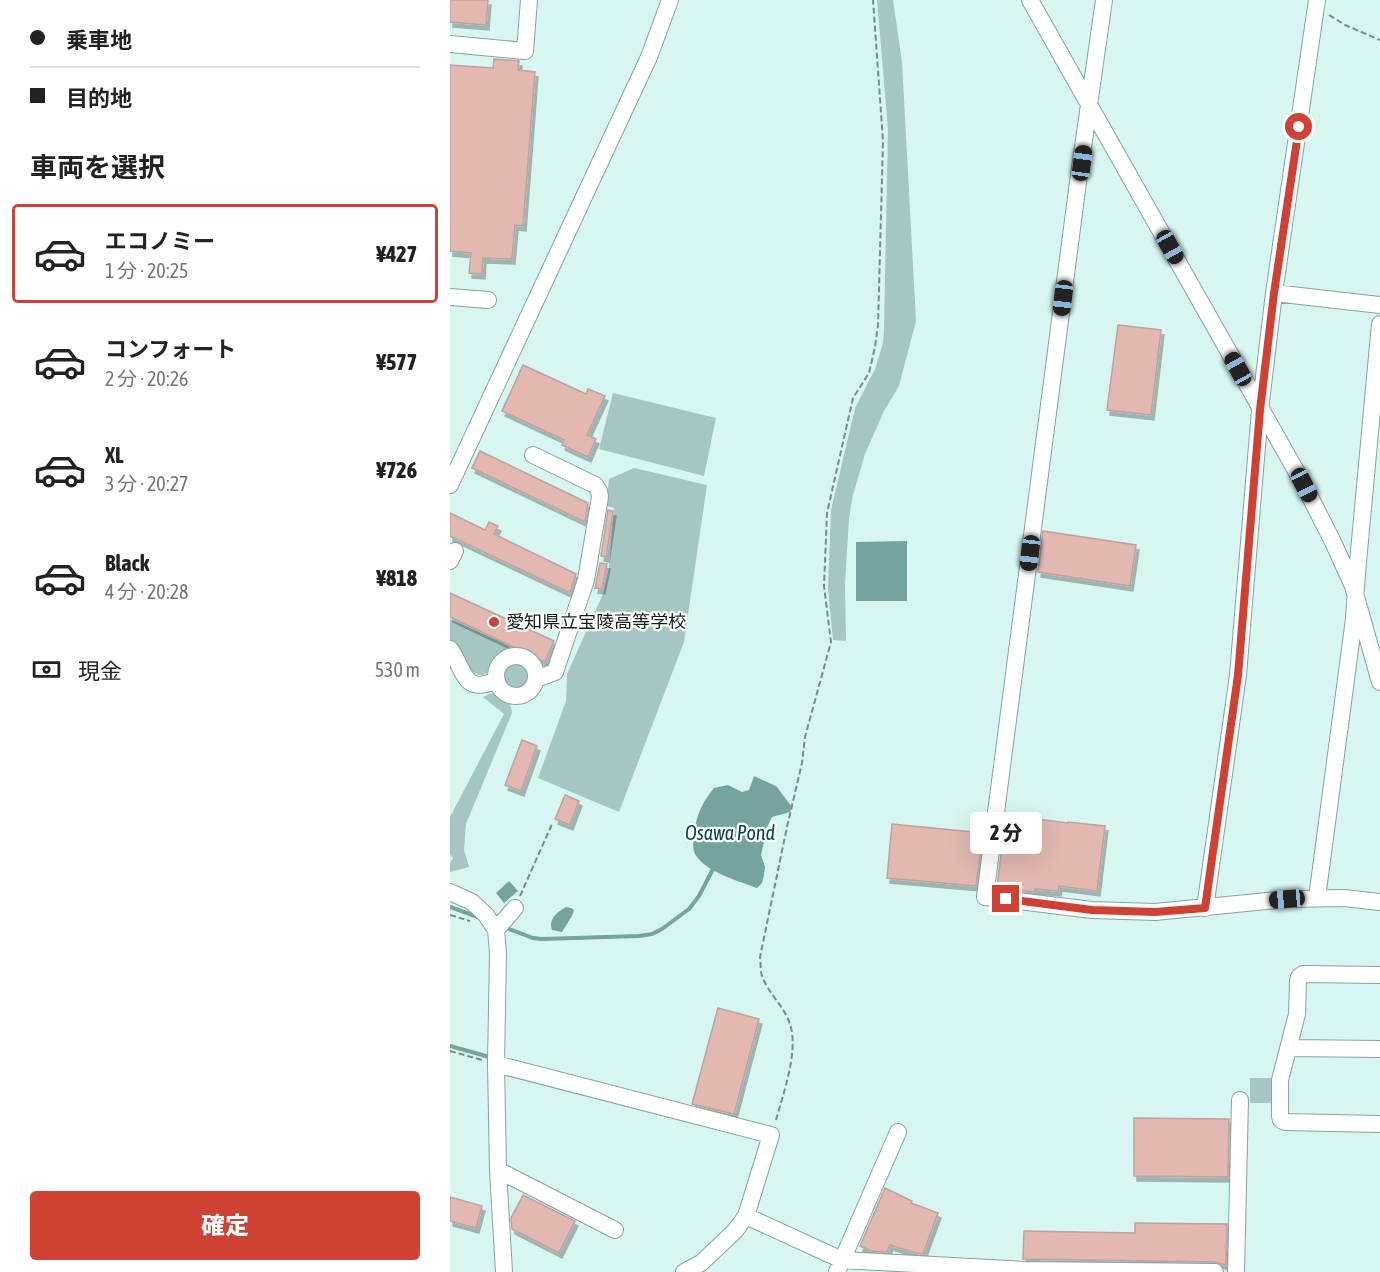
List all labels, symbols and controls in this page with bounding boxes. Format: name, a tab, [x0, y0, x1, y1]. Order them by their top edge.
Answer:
text: 乗車地	[66, 27, 132, 53]
text: 目的地	[66, 85, 132, 111]
route start	[1285, 113, 1312, 140]
car	[1071, 144, 1093, 182]
text: 車両を選択	[30, 152, 165, 183]
icon: car	[33, 227, 87, 281]
car	[1153, 227, 1187, 267]
text: エコノミー	[105, 228, 215, 254]
text: ¥427	[376, 241, 417, 267]
text: 1 分 · 20:25	[105, 259, 188, 282]
car	[1052, 279, 1074, 317]
icon: car	[33, 335, 87, 389]
text: コンフォート	[105, 336, 236, 362]
text: ¥577	[376, 349, 417, 375]
car	[1221, 349, 1255, 389]
text: 2 分 · 20:26	[105, 367, 188, 390]
text: XL	[105, 442, 123, 468]
icon: car	[33, 443, 87, 497]
text: ¥726	[376, 457, 417, 483]
car	[1288, 465, 1320, 505]
text: 3 分 · 20:27	[105, 472, 188, 495]
car	[1019, 534, 1041, 572]
text: Black	[105, 550, 149, 576]
icon: car	[33, 551, 87, 605]
text: ¥818	[376, 565, 417, 591]
text: 4 分 · 20:28	[105, 580, 188, 603]
place label: 愛知県立宝陵高等学校	[506, 611, 686, 632]
marker: 愛知県立宝陵高等学校	[487, 615, 501, 629]
icon: cash	[30, 653, 63, 686]
text: 現金	[78, 658, 122, 684]
text: 530 m	[375, 658, 420, 681]
callout: 2 分	[970, 812, 1042, 854]
water label: Osawa Pond	[685, 821, 776, 844]
text: 2 分	[990, 821, 1022, 844]
route end	[992, 885, 1019, 912]
car	[1268, 888, 1306, 910]
button: 確定	[30, 1191, 420, 1260]

